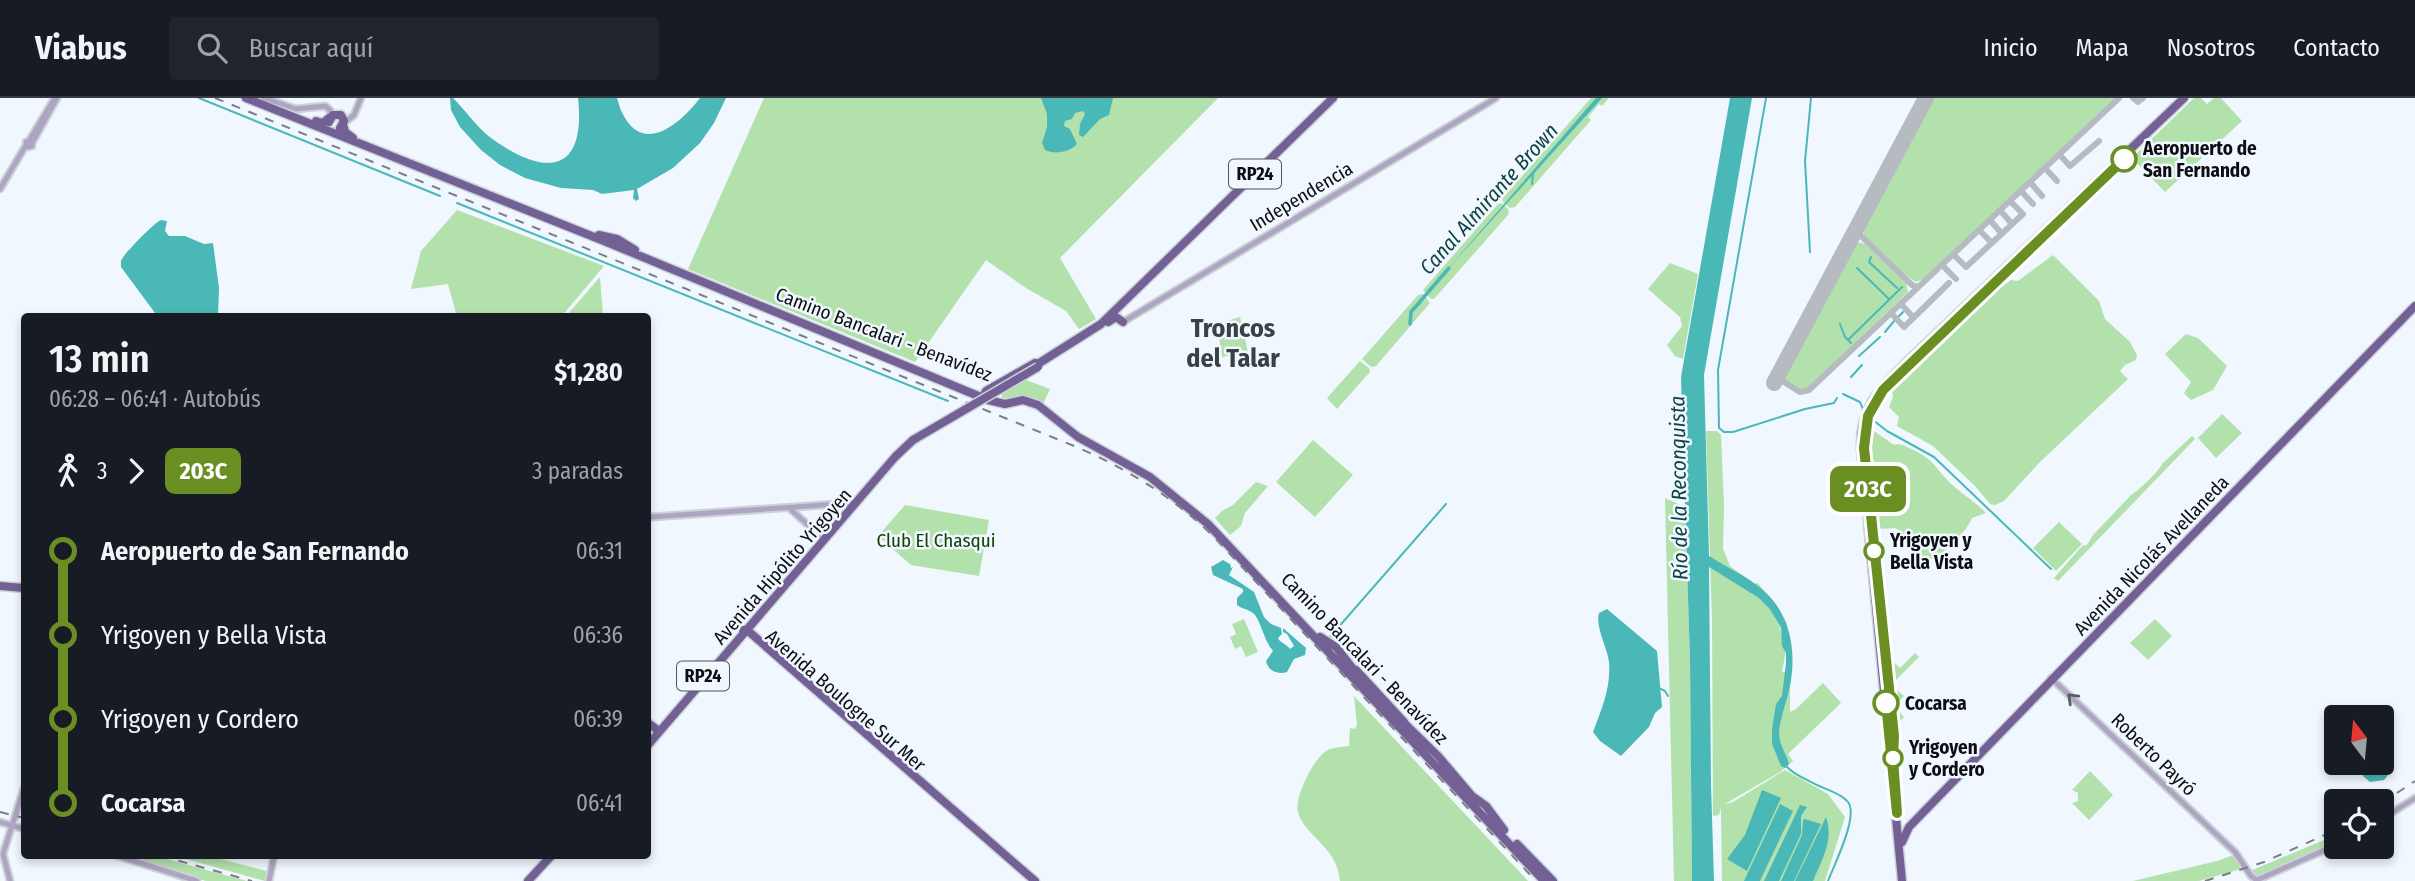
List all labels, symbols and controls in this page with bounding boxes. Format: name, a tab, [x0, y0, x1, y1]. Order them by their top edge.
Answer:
search box	[169, 17, 659, 80]
text: Viabus	[35, 28, 127, 68]
icon: search	[193, 29, 231, 67]
text: Buscar aquí	[249, 33, 373, 64]
text: Inicio	[1984, 34, 2038, 62]
text: Mapa	[2076, 34, 2129, 62]
text: Nosotros	[2167, 34, 2255, 62]
text: Contacto	[2293, 34, 2380, 62]
water label: Canal Almirante Brown	[1414, 118, 1564, 280]
place label: Aeropuerto de San Fernando	[2142, 137, 2257, 182]
marker: Aeropuerto de San Fernando	[2111, 146, 2137, 172]
street label: Independencia	[1246, 157, 1357, 236]
road number: RP24	[1229, 160, 1281, 188]
street label: Camino Bancalari - Benavídez	[772, 283, 996, 387]
district label: Troncos del Talar	[1186, 313, 1280, 374]
text: 13 min	[49, 336, 150, 382]
text: $1,280	[554, 357, 623, 388]
text: 06:28 – 06:41 · Autobús	[49, 385, 261, 413]
water label: Río de la Reconquista	[1664, 396, 1694, 580]
icon: walk	[49, 452, 87, 490]
icon: forward	[117, 452, 155, 490]
text: 3	[97, 457, 107, 485]
text: 203C	[179, 457, 227, 485]
text: 3 paradas	[532, 457, 623, 485]
line badge: 203C	[1819, 466, 1917, 512]
street label: Avenida Nicolás Avellaneda	[2069, 471, 2234, 640]
text: 203C	[1844, 475, 1892, 503]
street label: Avenida Hipólito Yrigoyen	[708, 484, 856, 649]
park label: Club El Chasqui	[877, 529, 995, 552]
place label: Yrigoyen y Bella Vista	[1889, 529, 1973, 574]
text: Aeropuerto de San Fernando	[101, 536, 409, 567]
text: 06:31	[576, 537, 623, 565]
marker: Yrigoyen y Bella Vista	[1864, 541, 1884, 561]
street label: Camino Bancalari - Benavídez	[1276, 568, 1453, 749]
text: Yrigoyen y Bella Vista	[101, 620, 327, 651]
text: 06:36	[573, 621, 623, 649]
street label: Avenida Boulogne Sur Mer	[761, 625, 931, 776]
road number: RP24	[677, 662, 729, 690]
marker: Cocarsa	[1873, 690, 1899, 716]
place label: Cocarsa	[1905, 692, 1967, 715]
one-way arrow	[2067, 693, 2080, 706]
text: Yrigoyen y Cordero	[101, 704, 299, 735]
text: 06:39	[573, 705, 623, 733]
north arrow	[2324, 705, 2394, 775]
map controls	[2324, 705, 2394, 859]
street label: Roberto Payró	[2106, 708, 2201, 801]
place label: Yrigoyen y Cordero	[1908, 736, 1985, 781]
marker: Yrigoyen y Cordero	[1883, 748, 1903, 768]
text: Cocarsa	[101, 788, 185, 819]
text: 06:41	[576, 789, 623, 817]
button: locate	[2324, 789, 2394, 859]

